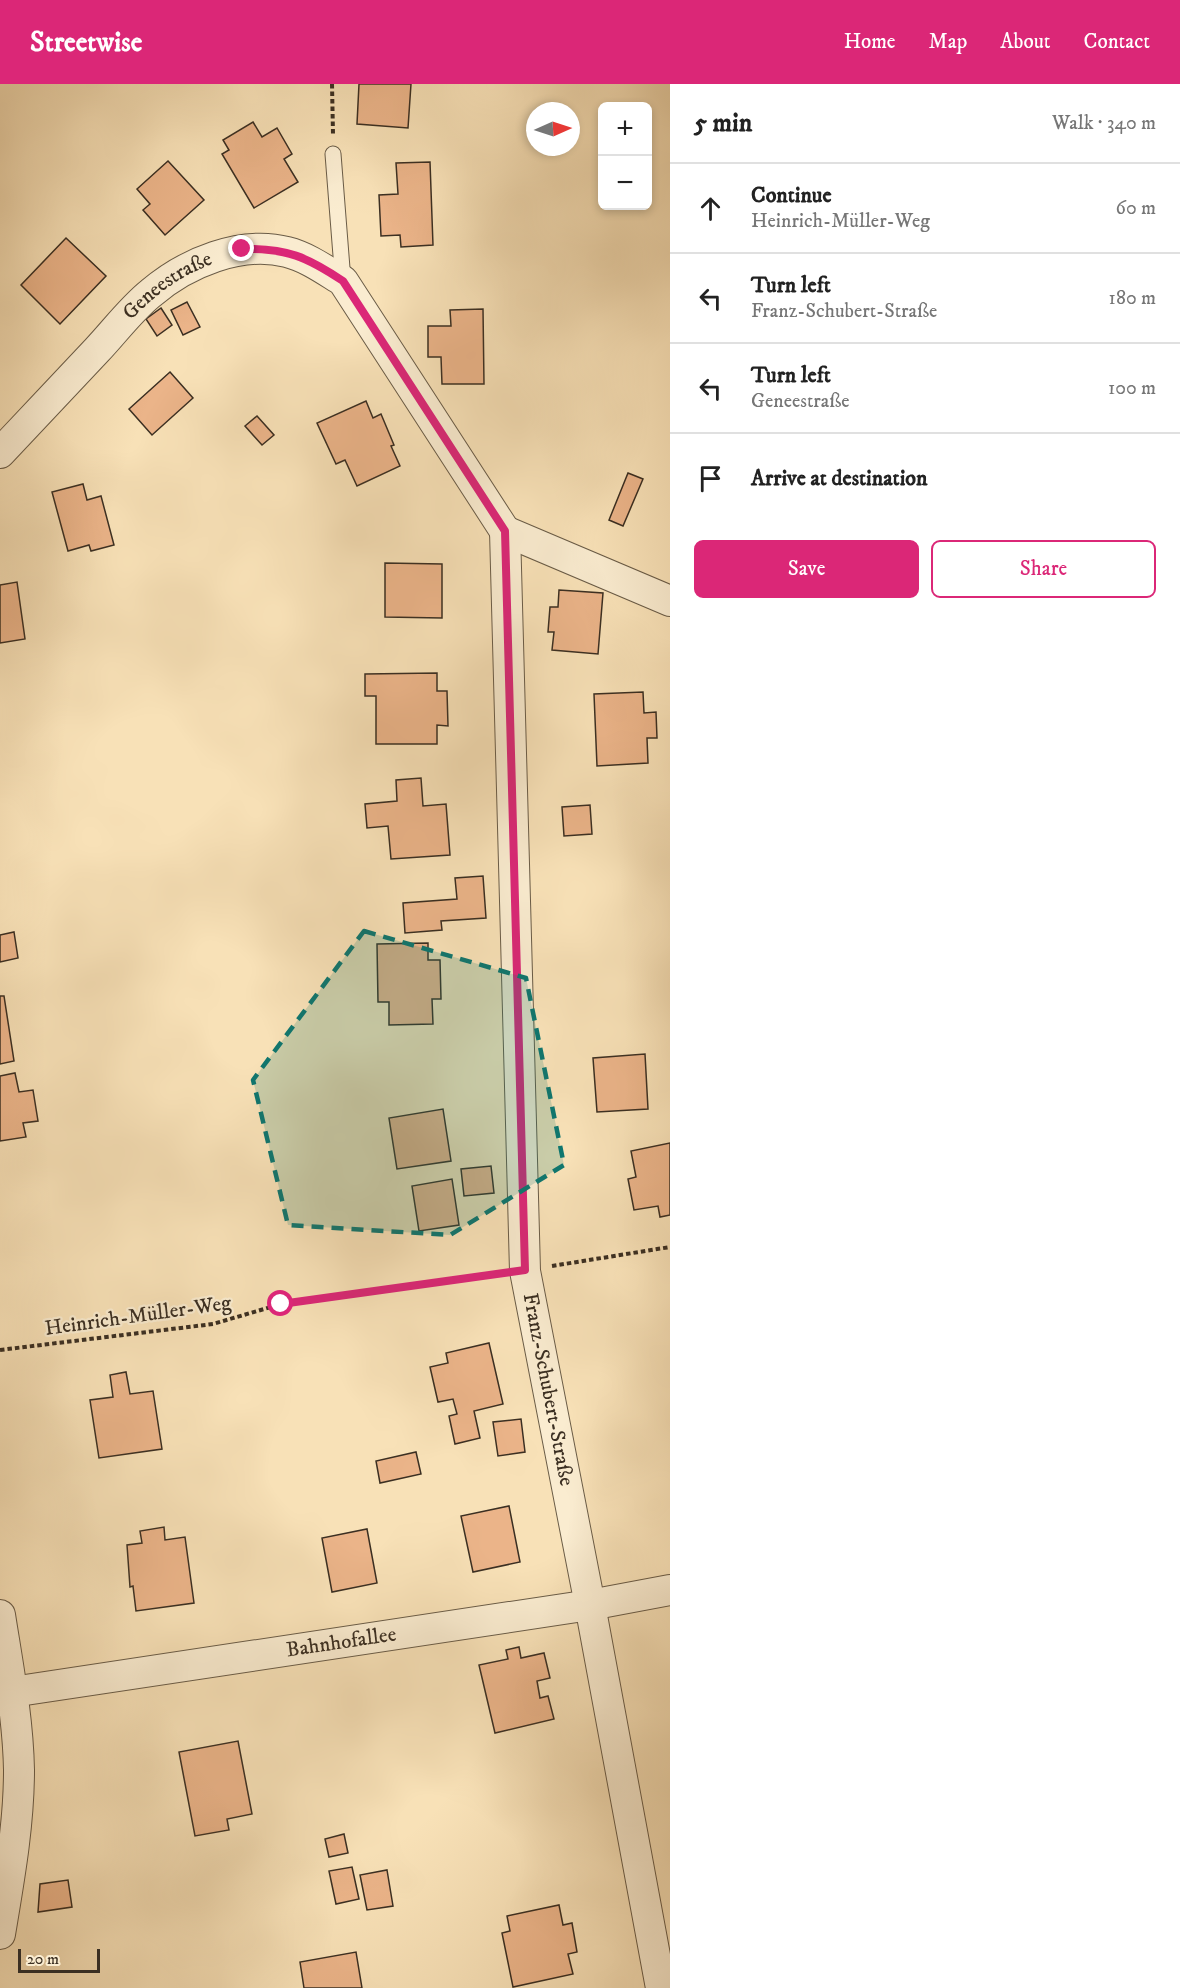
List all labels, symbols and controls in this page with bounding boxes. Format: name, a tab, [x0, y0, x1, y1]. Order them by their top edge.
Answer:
text: Streetwise	[30, 25, 142, 60]
text: Home	[844, 29, 896, 55]
text: Map	[929, 29, 967, 55]
text: About	[1000, 29, 1051, 55]
text: Contact	[1084, 29, 1150, 55]
north arrow	[526, 102, 580, 156]
map controls	[598, 102, 652, 210]
button: +	[598, 102, 652, 156]
text: 5 min	[694, 107, 752, 140]
text: Walk · 340 m	[1052, 111, 1156, 136]
button: −	[598, 156, 652, 210]
text: Continue	[751, 182, 832, 209]
icon: ahead	[694, 192, 727, 225]
text: 60 m	[1116, 196, 1156, 221]
text: Heinrich-Müller-Weg	[751, 209, 930, 234]
route end	[228, 235, 254, 261]
street label: Geneestraße	[117, 246, 216, 325]
text: Turn left	[751, 272, 831, 299]
icon: left	[694, 282, 727, 315]
text: 180 m	[1109, 286, 1156, 311]
text: Franz-Schubert-Straße	[751, 299, 937, 324]
text: Turn left	[751, 362, 831, 389]
icon: left	[694, 372, 727, 405]
text: 100 m	[1108, 376, 1156, 401]
text: Geneestraße	[751, 389, 850, 414]
icon: arrive	[694, 462, 727, 495]
text: Arrive at destination	[751, 465, 928, 492]
button: Save	[694, 540, 919, 598]
button: Share	[931, 540, 1156, 598]
street label: Heinrich-Müller-Weg	[43, 1290, 234, 1342]
route start	[267, 1290, 293, 1316]
street label: Franz-Schubert-Straße	[517, 1291, 580, 1488]
street label: Bahnhofallee	[285, 1621, 398, 1664]
scale bar	[18, 1946, 100, 1974]
text: 20 m	[27, 1949, 59, 1969]

